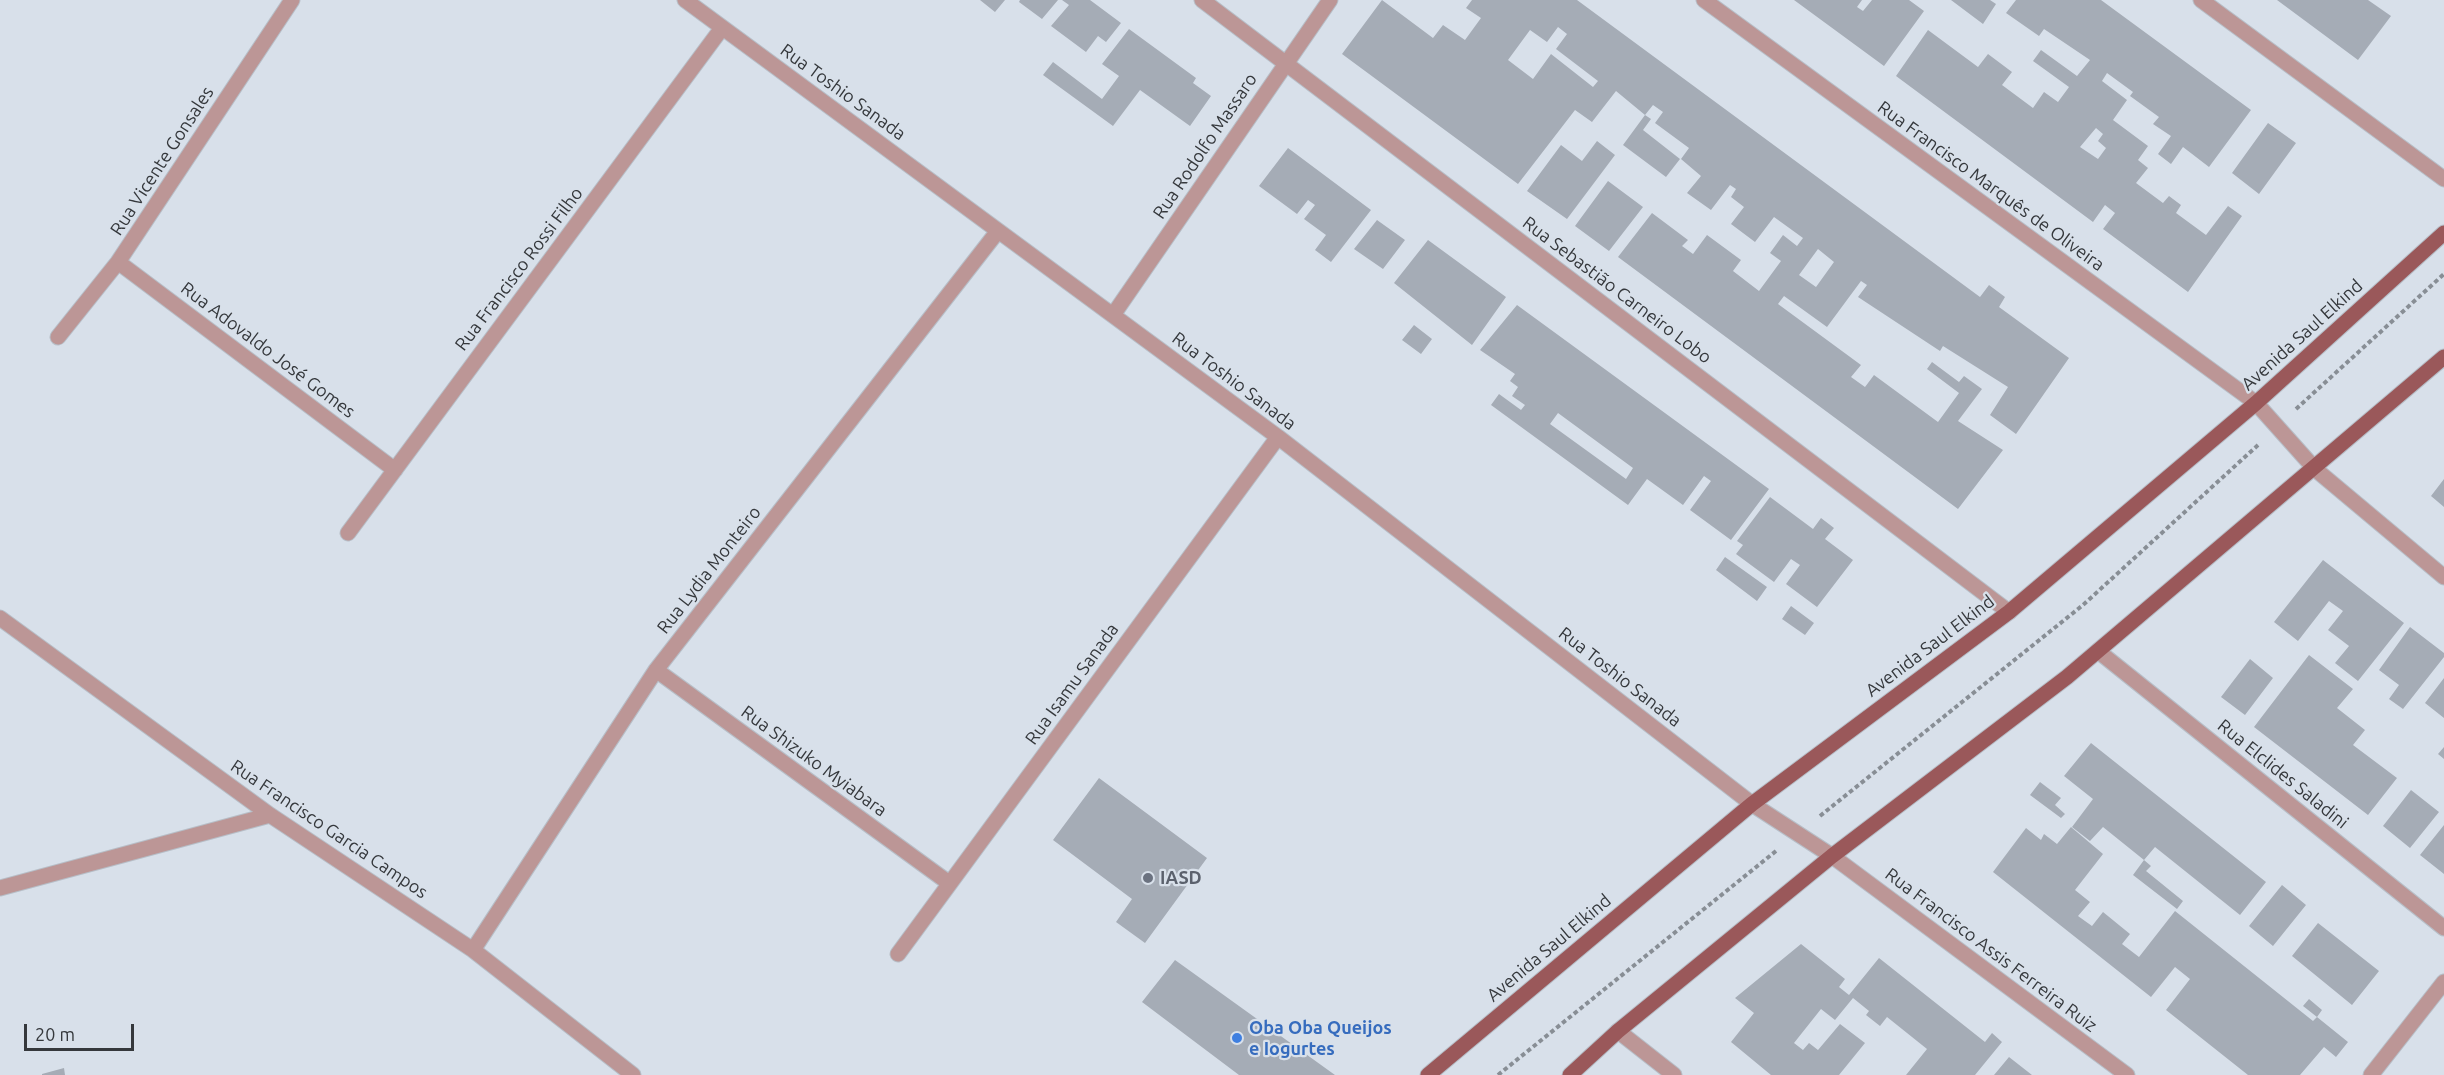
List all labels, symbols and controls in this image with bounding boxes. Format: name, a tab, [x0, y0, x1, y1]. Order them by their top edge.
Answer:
street label: Rua Toshio Sanada	[776, 39, 910, 145]
street label: Rua Rodolfo Massaro	[1148, 69, 1262, 223]
street label: Rua Vicente Gonsales	[106, 83, 218, 239]
street label: Rua Francisco Marquês de Oliveira	[1873, 96, 2109, 276]
street label: Rua Francisco Rossi Filho	[450, 183, 588, 355]
street label: Rua Sebastião Carneiro Lobo	[1518, 212, 1716, 368]
street label: Avenida Saul Elkind	[2237, 275, 2367, 395]
street label: Rua Adovaldo José Gomes	[177, 277, 359, 423]
street label: Rua Toshio Sanada	[1168, 327, 1300, 435]
street label: Rua Lydia Monteiro	[653, 502, 765, 638]
street label: Avenida Saul Elkind	[1861, 591, 1999, 701]
street label: Rua Isamu Sanada	[1021, 619, 1123, 749]
street label: Rua Toshio Sanada	[1554, 622, 1686, 732]
street label: Rua Shizuko Myiabara	[737, 701, 891, 821]
street label: Rua Elclides Saladini	[2213, 715, 2353, 833]
street label: Rua Francisco Garcia Campos	[227, 755, 431, 903]
street label: Rua Francisco Assis Ferreira Ruiz	[1881, 863, 2101, 1037]
place label: IASD	[1160, 867, 1202, 889]
marker: IASD	[1141, 871, 1155, 885]
street label: Avenida Saul Elkind	[1482, 890, 1616, 1006]
scale bar	[27, 1012, 136, 1050]
place label: Oba Oba Queijos e Iogurtes	[1249, 1017, 1392, 1060]
text: 20 m	[35, 1024, 75, 1044]
marker: Oba Oba Queijos e Iogurtes	[1230, 1031, 1244, 1045]

